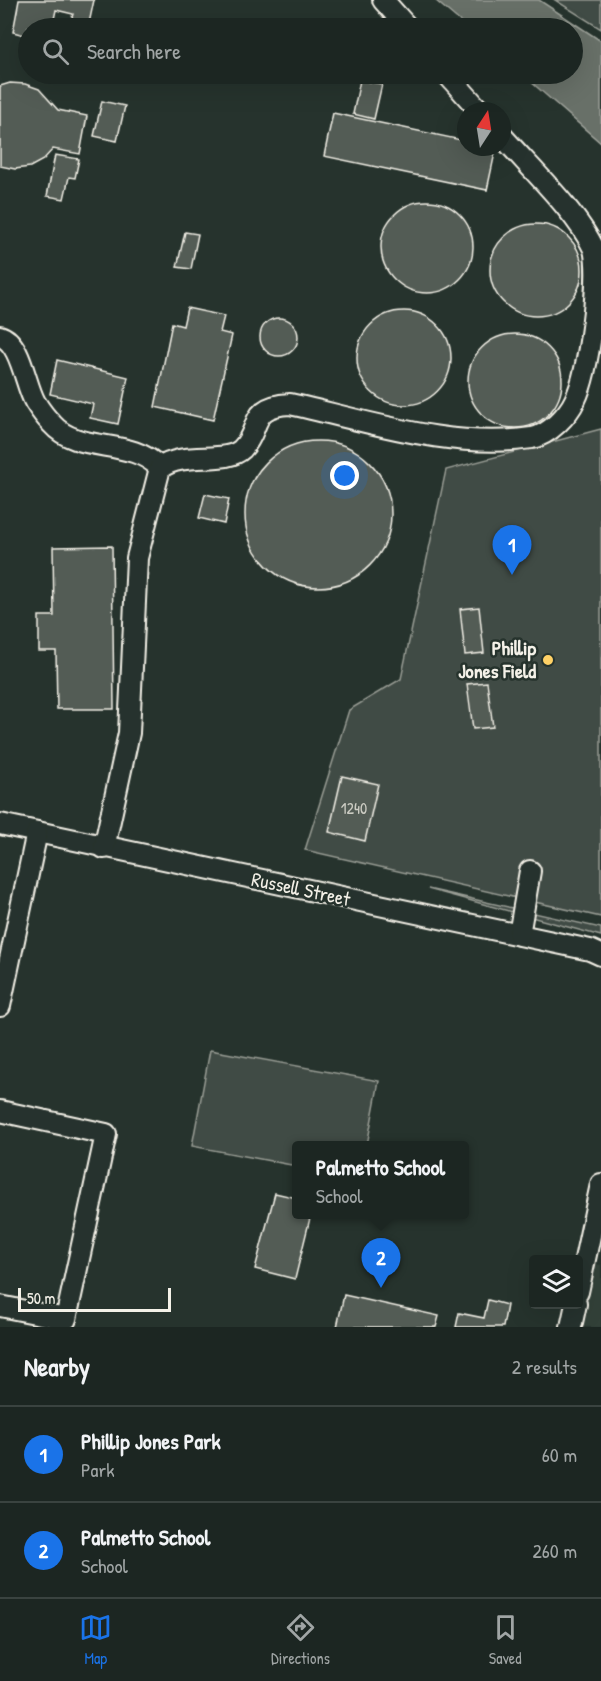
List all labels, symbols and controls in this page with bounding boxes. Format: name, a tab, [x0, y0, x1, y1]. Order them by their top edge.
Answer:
search box	[18, 18, 583, 84]
icon: search	[39, 35, 72, 68]
text: Search here	[87, 36, 181, 66]
north arrow	[457, 102, 511, 156]
your location	[330, 461, 359, 490]
pin: 1	[492, 526, 532, 575]
place label: Phillip Jones Field	[458, 634, 536, 684]
marker: Phillip Jones Field	[541, 653, 555, 667]
house number: 1240	[341, 797, 367, 819]
street label: Russell Street	[249, 865, 354, 912]
popup	[292, 1141, 469, 1219]
text: Palmetto School	[316, 1152, 445, 1182]
text: School	[316, 1182, 363, 1209]
pin: 2	[362, 1238, 400, 1288]
map controls	[529, 1255, 583, 1309]
button: layers	[529, 1255, 583, 1309]
scale bar	[18, 1285, 171, 1312]
text: 50 m	[27, 1287, 56, 1309]
text: Nearby	[24, 1349, 90, 1384]
text: 2 results	[512, 1353, 577, 1380]
text: Phillip Jones Park	[81, 1426, 221, 1456]
text: 1	[40, 1441, 47, 1468]
text: 60 m	[542, 1441, 577, 1468]
text: Park	[81, 1456, 114, 1483]
text: Palmetto School	[81, 1522, 210, 1552]
text: 2	[39, 1537, 48, 1564]
text: 260 m	[533, 1537, 577, 1564]
text: School	[81, 1552, 128, 1579]
tab: Map	[79, 1611, 112, 1669]
tab: Directions	[271, 1611, 330, 1669]
tab: Saved	[489, 1611, 522, 1669]

